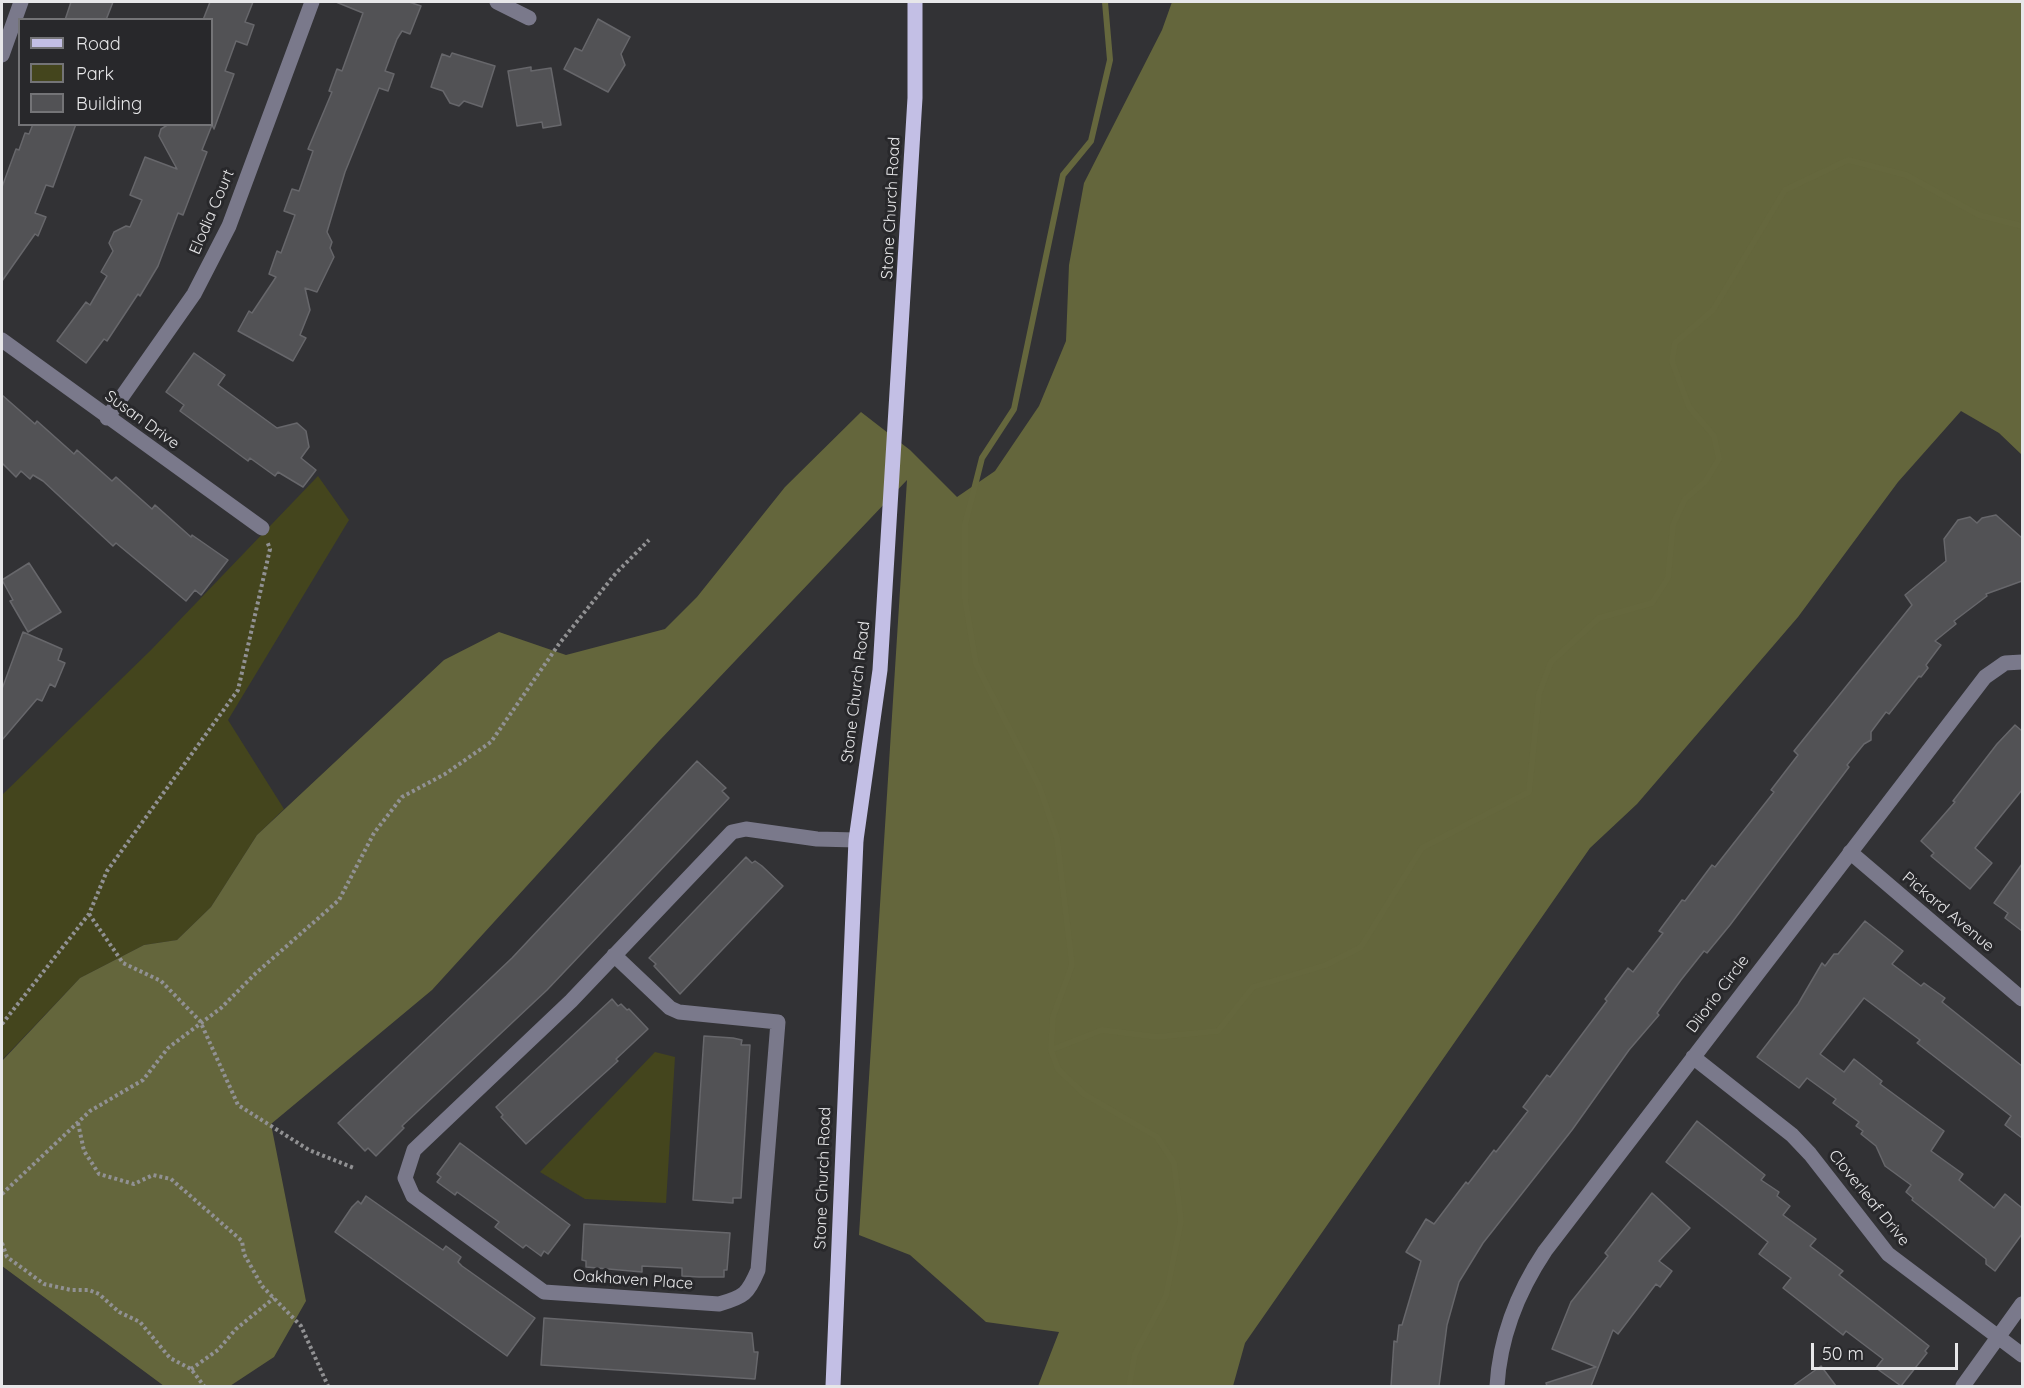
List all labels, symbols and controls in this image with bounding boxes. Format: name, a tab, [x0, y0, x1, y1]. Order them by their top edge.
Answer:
legend	[18, 18, 213, 126]
text: Road	[76, 32, 121, 55]
text: Park	[76, 62, 114, 85]
text: Building	[76, 92, 142, 115]
street label: Stone Church Road	[878, 136, 904, 280]
street label: Elodia Court	[186, 167, 238, 257]
street label: Susan Drive	[101, 387, 183, 453]
street label: Stone Church Road	[838, 620, 874, 764]
street label: Pickard Avenue	[1898, 868, 1998, 956]
street label: Diiorio Circle	[1683, 951, 1753, 1037]
street label: Stone Church Road	[811, 1106, 835, 1250]
street label: Cloverleaf Drive	[1824, 1146, 1914, 1250]
street label: Oakhaven Place	[572, 1266, 694, 1294]
scale bar	[1814, 1331, 1961, 1369]
text: 50 m	[1822, 1342, 1864, 1365]

